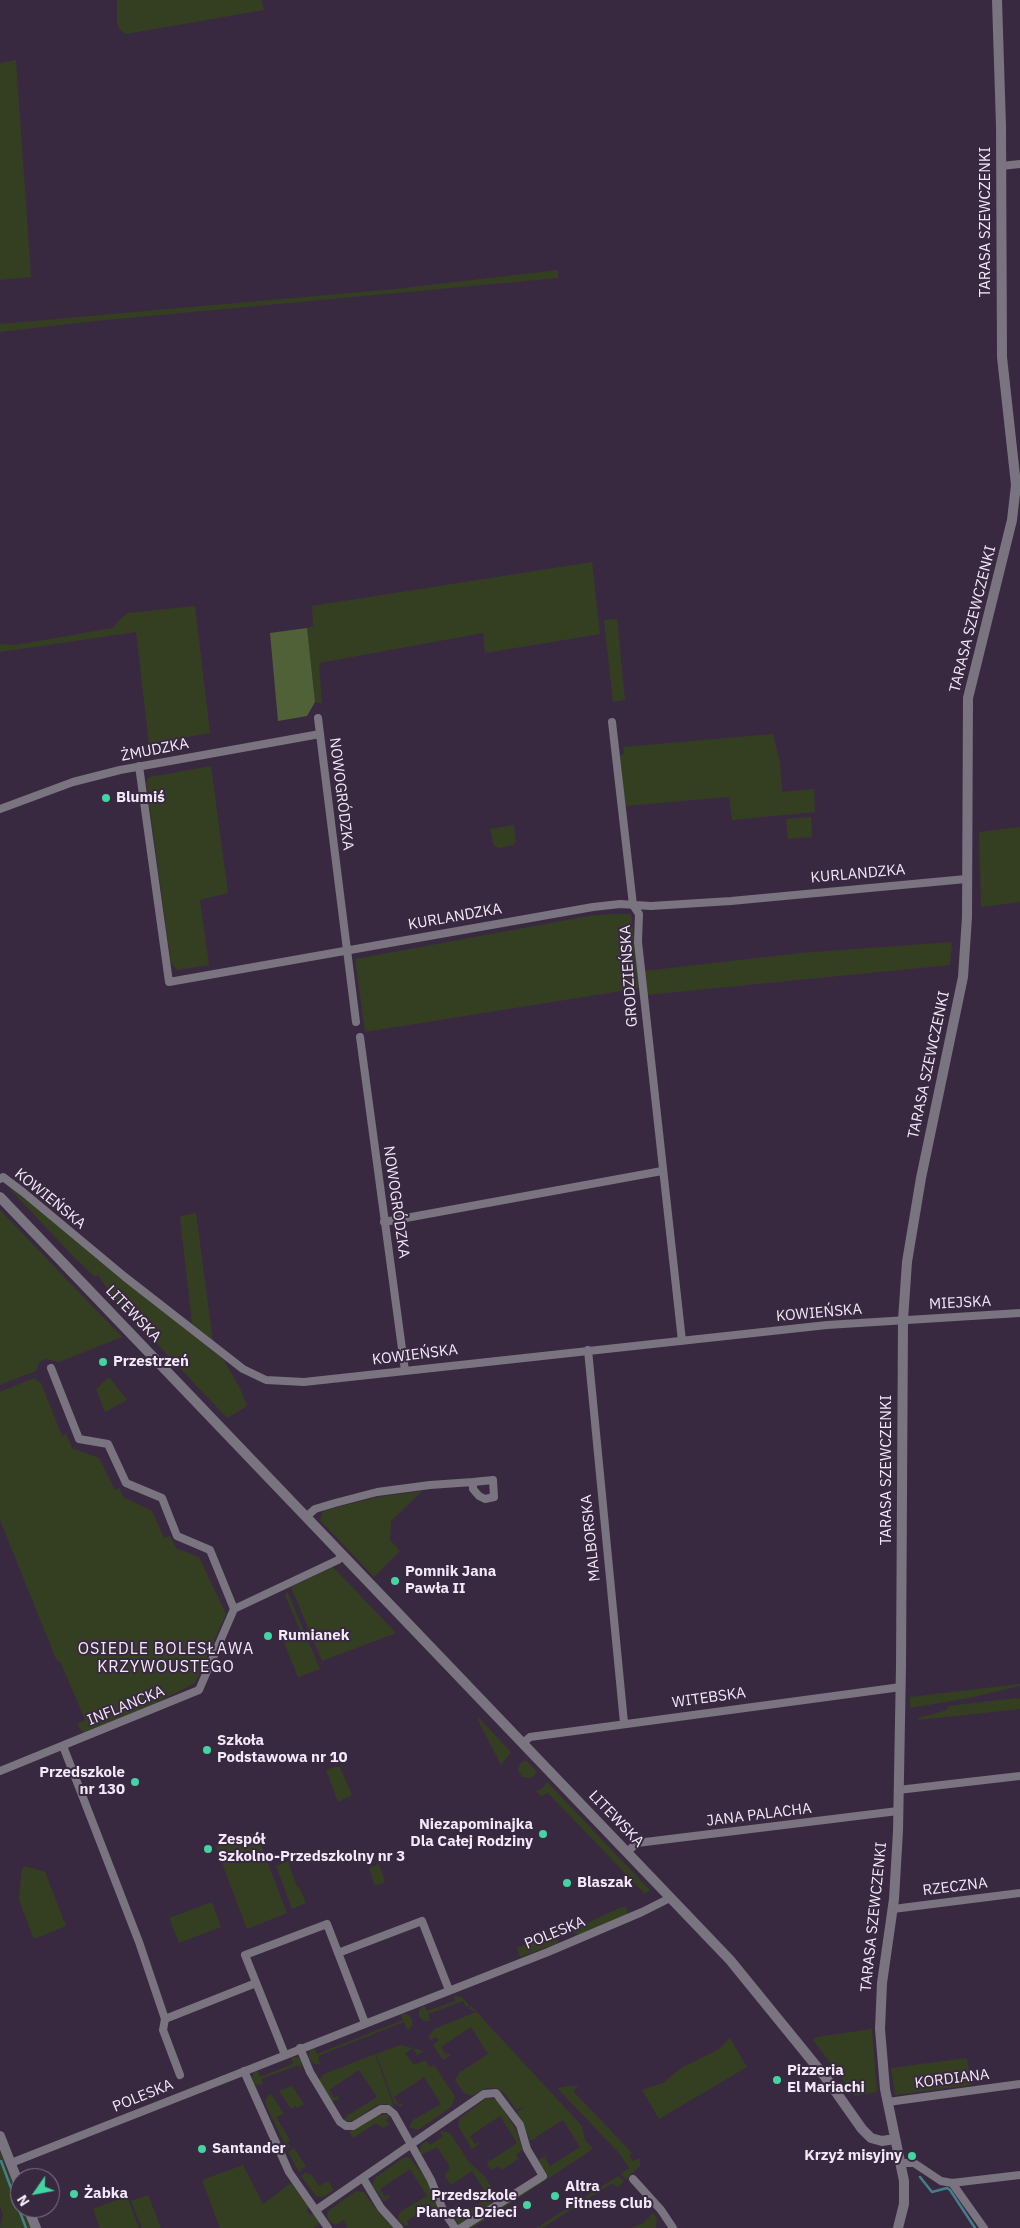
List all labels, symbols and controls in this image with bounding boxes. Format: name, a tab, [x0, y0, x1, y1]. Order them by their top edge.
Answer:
street label: TARASA SZEWCZENKI	[977, 147, 995, 297]
street label: TARASA SZEWCZENKI	[946, 544, 1000, 694]
street label: ŻMUDZKA	[120, 735, 190, 765]
street label: NOWOGRÓDZKA	[325, 737, 357, 851]
place label: Blumiś	[116, 789, 165, 807]
marker: Blumiś	[100, 792, 112, 804]
street label: KURLANDZKA	[810, 861, 906, 887]
street label: KURLANDZKA	[407, 900, 503, 934]
street label: GRODZIEŃSKA	[616, 924, 642, 1028]
street label: TARASA SZEWCZENKI	[905, 989, 953, 1141]
street label: NOWOGRÓDZKA	[379, 1145, 413, 1259]
street label: KOWIEŃSKA	[11, 1165, 89, 1233]
street label: LITEWSKA	[102, 1282, 164, 1346]
street label: MIEJSKA	[928, 1292, 992, 1314]
street label: KOWIEŃSKA	[775, 1300, 863, 1326]
street label: KOWIEŃSKA	[371, 1341, 459, 1369]
place label: Przestrzeń	[113, 1353, 189, 1371]
marker: Przestrzeń	[97, 1356, 109, 1368]
street label: TARASA SZEWCZENKI	[878, 1395, 896, 1545]
street label: MALBORSKA	[577, 1494, 605, 1582]
place label: Pomnik Jana Pawła II	[405, 1563, 496, 1598]
marker: Pomnik Jana Pawła II	[389, 1575, 401, 1587]
place label: Rumianek	[278, 1627, 349, 1645]
marker: Rumianek	[262, 1630, 274, 1642]
district label: OSIEDLE BOLESŁAWA KRZYWOUSTEGO	[76, 1639, 256, 1677]
street label: INFLANCKA	[85, 1682, 167, 1730]
street label: WITEBSKA	[671, 1684, 747, 1712]
place label: Szkoła Podstawowa nr 10	[217, 1732, 348, 1767]
marker: Szkoła Podstawowa nr 10	[201, 1744, 213, 1756]
place label: Przedszkole nr 130	[39, 1764, 125, 1799]
marker: Przedszkole nr 130	[129, 1776, 141, 1788]
street label: LITEWSKA	[585, 1787, 647, 1851]
street label: JANA PALACHA	[705, 1800, 813, 1830]
place label: Niezapominajka Dla Całej Rodziny	[410, 1816, 533, 1851]
marker: Niezapominajka Dla Całej Rodziny	[537, 1828, 549, 1840]
place label: Zespół Szkolno-Przedszkolny nr 3	[218, 1831, 405, 1866]
street label: TARASA SZEWCZENKI	[857, 1841, 891, 1993]
marker: Zespół Szkolno-Przedszkolny nr 3	[202, 1843, 214, 1855]
place label: Blaszak	[577, 1874, 632, 1892]
street label: RZECZNA	[922, 1874, 988, 1900]
marker: Blaszak	[561, 1877, 573, 1889]
street label: POLESKA	[522, 1913, 588, 1953]
place label: Pizzeria El Mariachi	[787, 2062, 865, 2097]
street label: KORDIANA	[914, 2065, 990, 2093]
marker: Pizzeria El Mariachi	[771, 2074, 783, 2086]
street label: POLESKA	[110, 2076, 176, 2116]
place label: Santander	[212, 2140, 286, 2158]
marker: Santander	[196, 2143, 208, 2155]
place label: Krzyż misyjny	[804, 2147, 902, 2165]
marker: Krzyż misyjny	[906, 2150, 918, 2162]
north arrow	[10, 2168, 60, 2218]
place label: Altra Fitness Club	[565, 2178, 652, 2213]
place label: Żabka	[84, 2185, 128, 2203]
place label: Przedszkole Planeta Dzieci	[416, 2187, 517, 2222]
marker: Żabka	[68, 2188, 80, 2200]
marker: Altra Fitness Club	[549, 2190, 561, 2202]
text: N	[13, 2191, 34, 2210]
marker: Przedszkole Planeta Dzieci	[521, 2199, 533, 2211]

